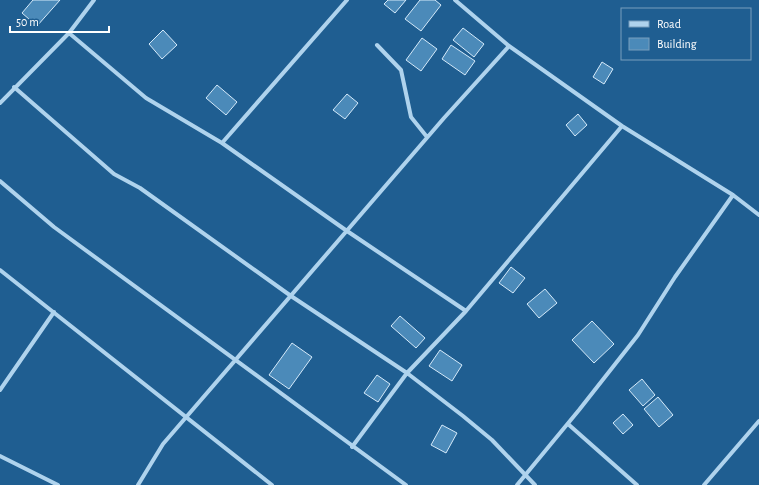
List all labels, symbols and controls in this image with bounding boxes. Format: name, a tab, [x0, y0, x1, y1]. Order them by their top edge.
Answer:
scale bar	[10, 8, 109, 34]
legend	[621, 8, 751, 60]
text: 50 m	[16, 16, 39, 28]
text: Road	[657, 18, 681, 30]
text: Building	[657, 38, 697, 50]

